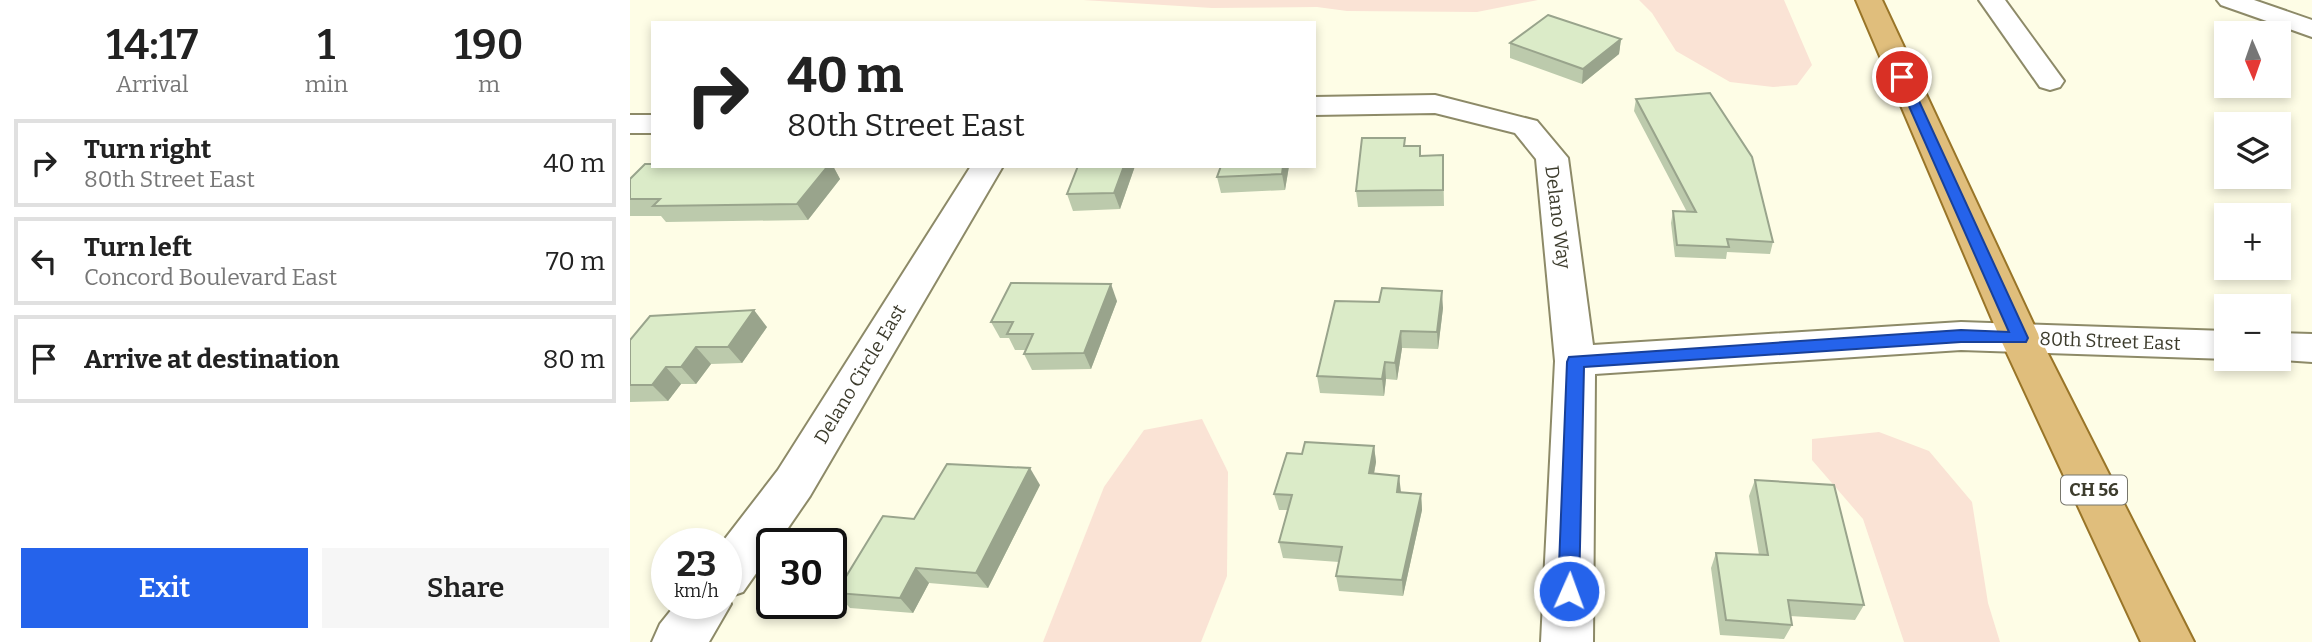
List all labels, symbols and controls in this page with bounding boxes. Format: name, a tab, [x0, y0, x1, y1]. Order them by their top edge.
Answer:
text: 14:17	[106, 20, 198, 70]
text: 1	[317, 20, 335, 70]
text: 190	[454, 20, 524, 70]
north arrow	[2214, 21, 2291, 98]
map controls	[2214, 21, 2291, 371]
text: 40 m	[787, 46, 904, 105]
pin	[1872, 47, 1932, 107]
icon: right	[672, 49, 763, 140]
icon: arrive	[1883, 58, 1921, 96]
text: Arrival	[116, 70, 189, 98]
text: min	[305, 70, 348, 98]
text: m	[478, 70, 500, 98]
text: 80th Street East	[787, 106, 1025, 144]
button: layers	[2214, 112, 2291, 189]
text: Turn right	[84, 134, 211, 165]
icon: right	[25, 144, 63, 182]
text: 40 m	[543, 148, 605, 179]
street label: Delano Way	[1540, 164, 1576, 271]
text: 80th Street East	[84, 165, 255, 193]
button: +	[2214, 203, 2291, 280]
text: Turn left	[84, 232, 192, 263]
icon: left	[25, 242, 63, 280]
text: 70 m	[546, 246, 605, 277]
text: Concord Boulevard East	[84, 263, 337, 291]
button: −	[2214, 294, 2291, 371]
street label: Delano Circle East	[809, 300, 911, 448]
street label: 80th Street East	[2039, 327, 2181, 355]
icon: arrive	[25, 340, 63, 378]
text: Arrive at destination	[84, 344, 339, 375]
text: 80 m	[543, 344, 605, 375]
road number: CH 56	[2061, 476, 2127, 504]
speed limit sign: 30	[756, 528, 847, 619]
text: 23	[677, 543, 716, 585]
button: Exit	[21, 548, 308, 628]
button: Share	[322, 548, 609, 628]
position arrow	[1532, 554, 1606, 628]
text: km/h	[674, 580, 719, 602]

